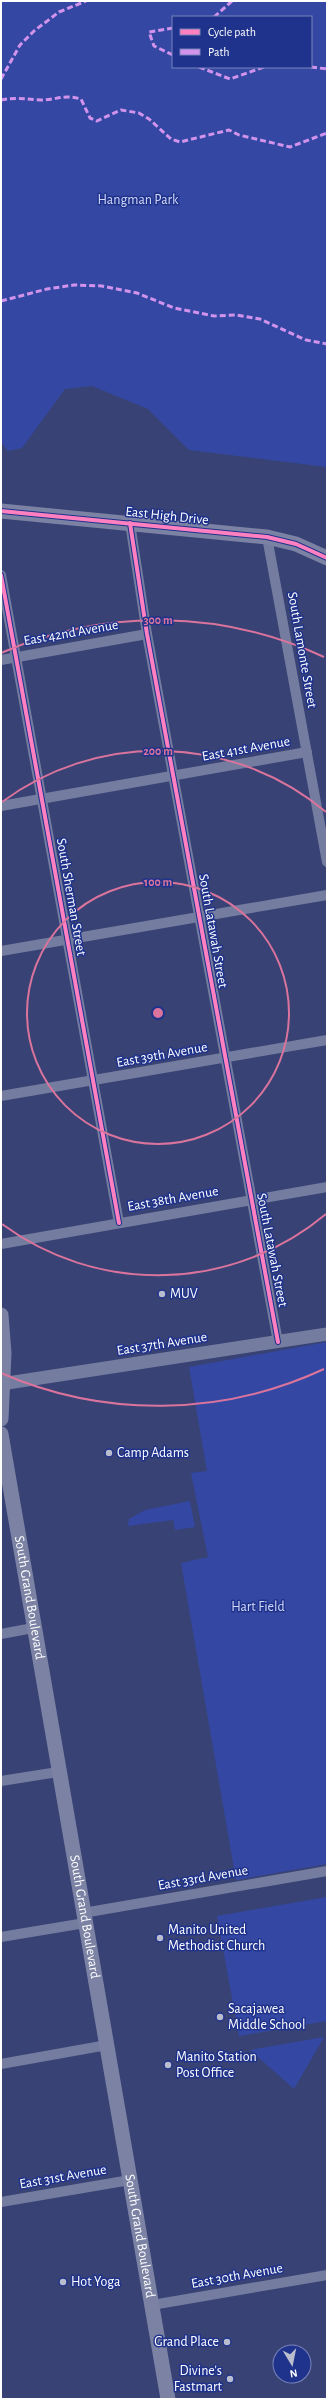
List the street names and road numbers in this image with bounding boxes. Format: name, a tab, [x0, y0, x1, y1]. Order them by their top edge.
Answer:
street label: East High Drive	[125, 505, 209, 527]
street label: South Lamonte Street	[285, 591, 319, 710]
street label: East 42nd Avenue	[23, 618, 119, 648]
street label: East 41st Avenue	[201, 734, 291, 764]
street label: South Sherman Street	[54, 837, 88, 957]
street label: South Latawah Street	[196, 873, 230, 990]
street label: East 39th Avenue	[115, 1040, 209, 1070]
street label: East 38th Avenue	[126, 1184, 220, 1214]
street label: South Latawah Street	[254, 1192, 290, 1309]
street label: East 37th Avenue	[116, 1330, 208, 1358]
street label: South Grand Boulevard	[12, 1535, 47, 1660]
street label: South Grand Boulevard	[67, 1854, 102, 1980]
street label: East 33rd Avenue	[157, 1863, 249, 1893]
street label: East 31st Avenue	[18, 2162, 108, 2192]
street label: South Grand Boulevard	[122, 2173, 157, 2299]
street label: East 30th Avenue	[190, 2261, 284, 2291]

